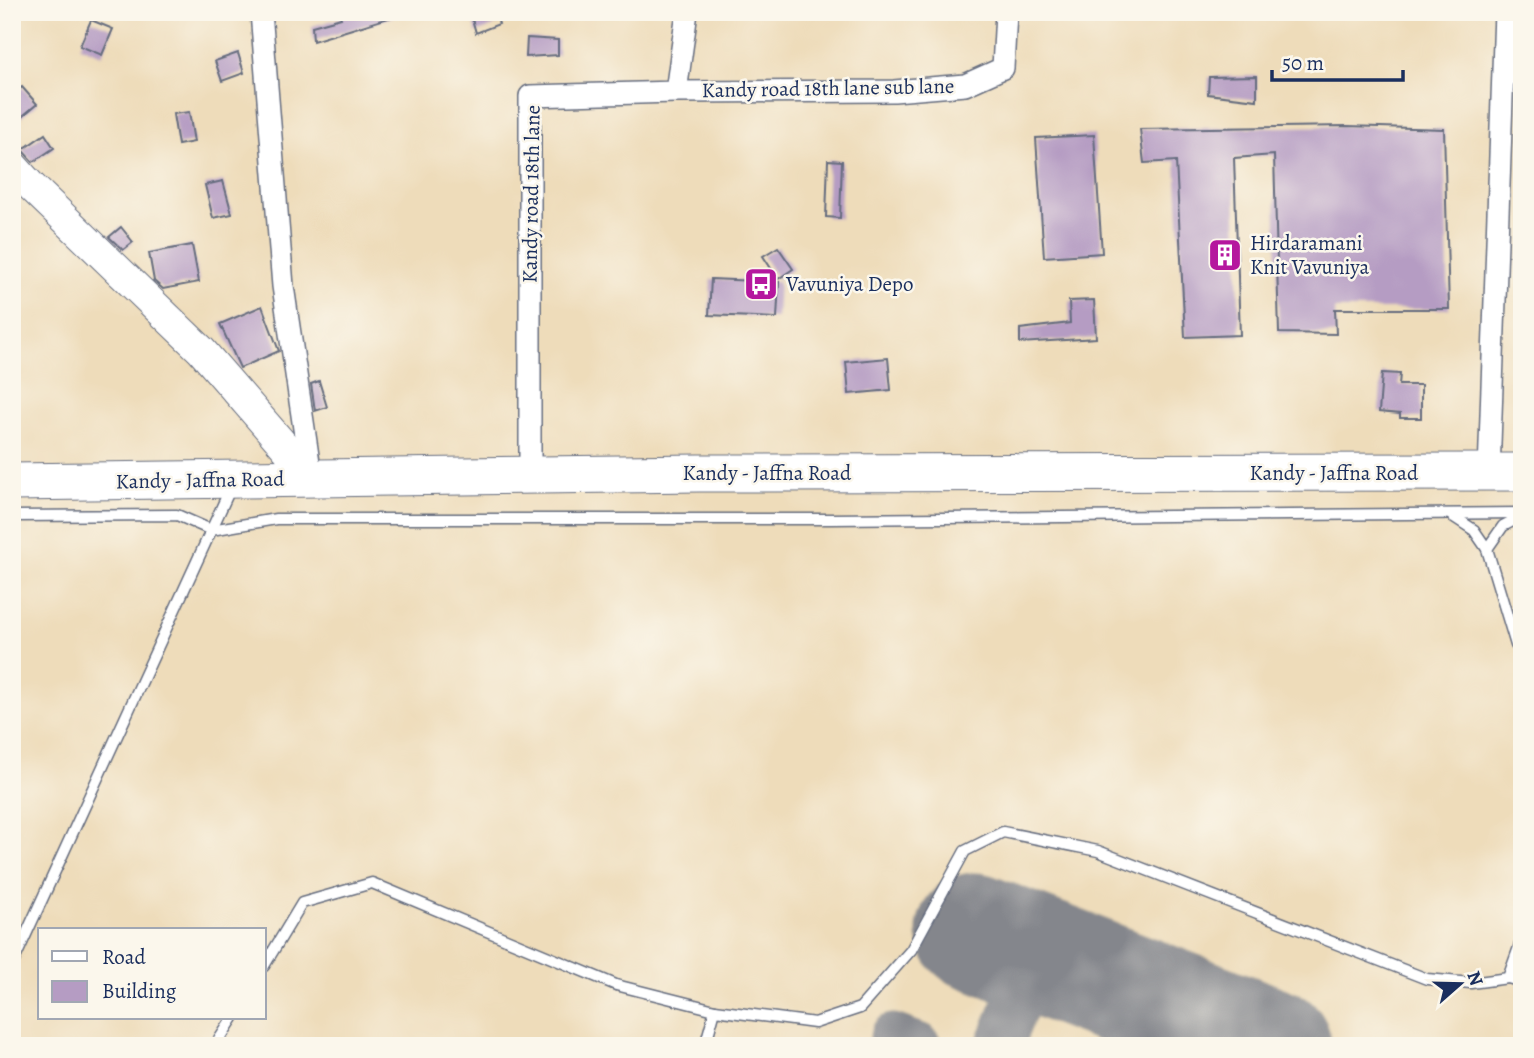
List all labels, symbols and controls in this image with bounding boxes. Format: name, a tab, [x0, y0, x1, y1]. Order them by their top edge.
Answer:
scale bar	[1272, 38, 1403, 82]
text: 50 m	[1282, 49, 1324, 77]
street label: Kandy road 18th lane sub lane	[701, 72, 955, 104]
street label: Kandy road 18th lane	[515, 105, 547, 283]
place label: Hirdaramani Knit Vavuniya	[1250, 229, 1369, 281]
building icon: Hirdaramani Knit Vavuniya	[1206, 236, 1244, 274]
bus stop icon: Vavuniya Depo	[742, 265, 780, 303]
place label: Vavuniya Depo	[785, 270, 913, 298]
street label: Kandy - Jaffna Road	[683, 459, 852, 487]
street label: Kandy - Jaffna Road	[1250, 459, 1419, 487]
street label: Kandy - Jaffna Road	[115, 465, 285, 495]
legend	[38, 928, 266, 1020]
text: Road	[102, 943, 146, 971]
north arrow	[1426, 950, 1496, 1020]
text: N	[1460, 968, 1490, 990]
text: Building	[102, 977, 177, 1005]

